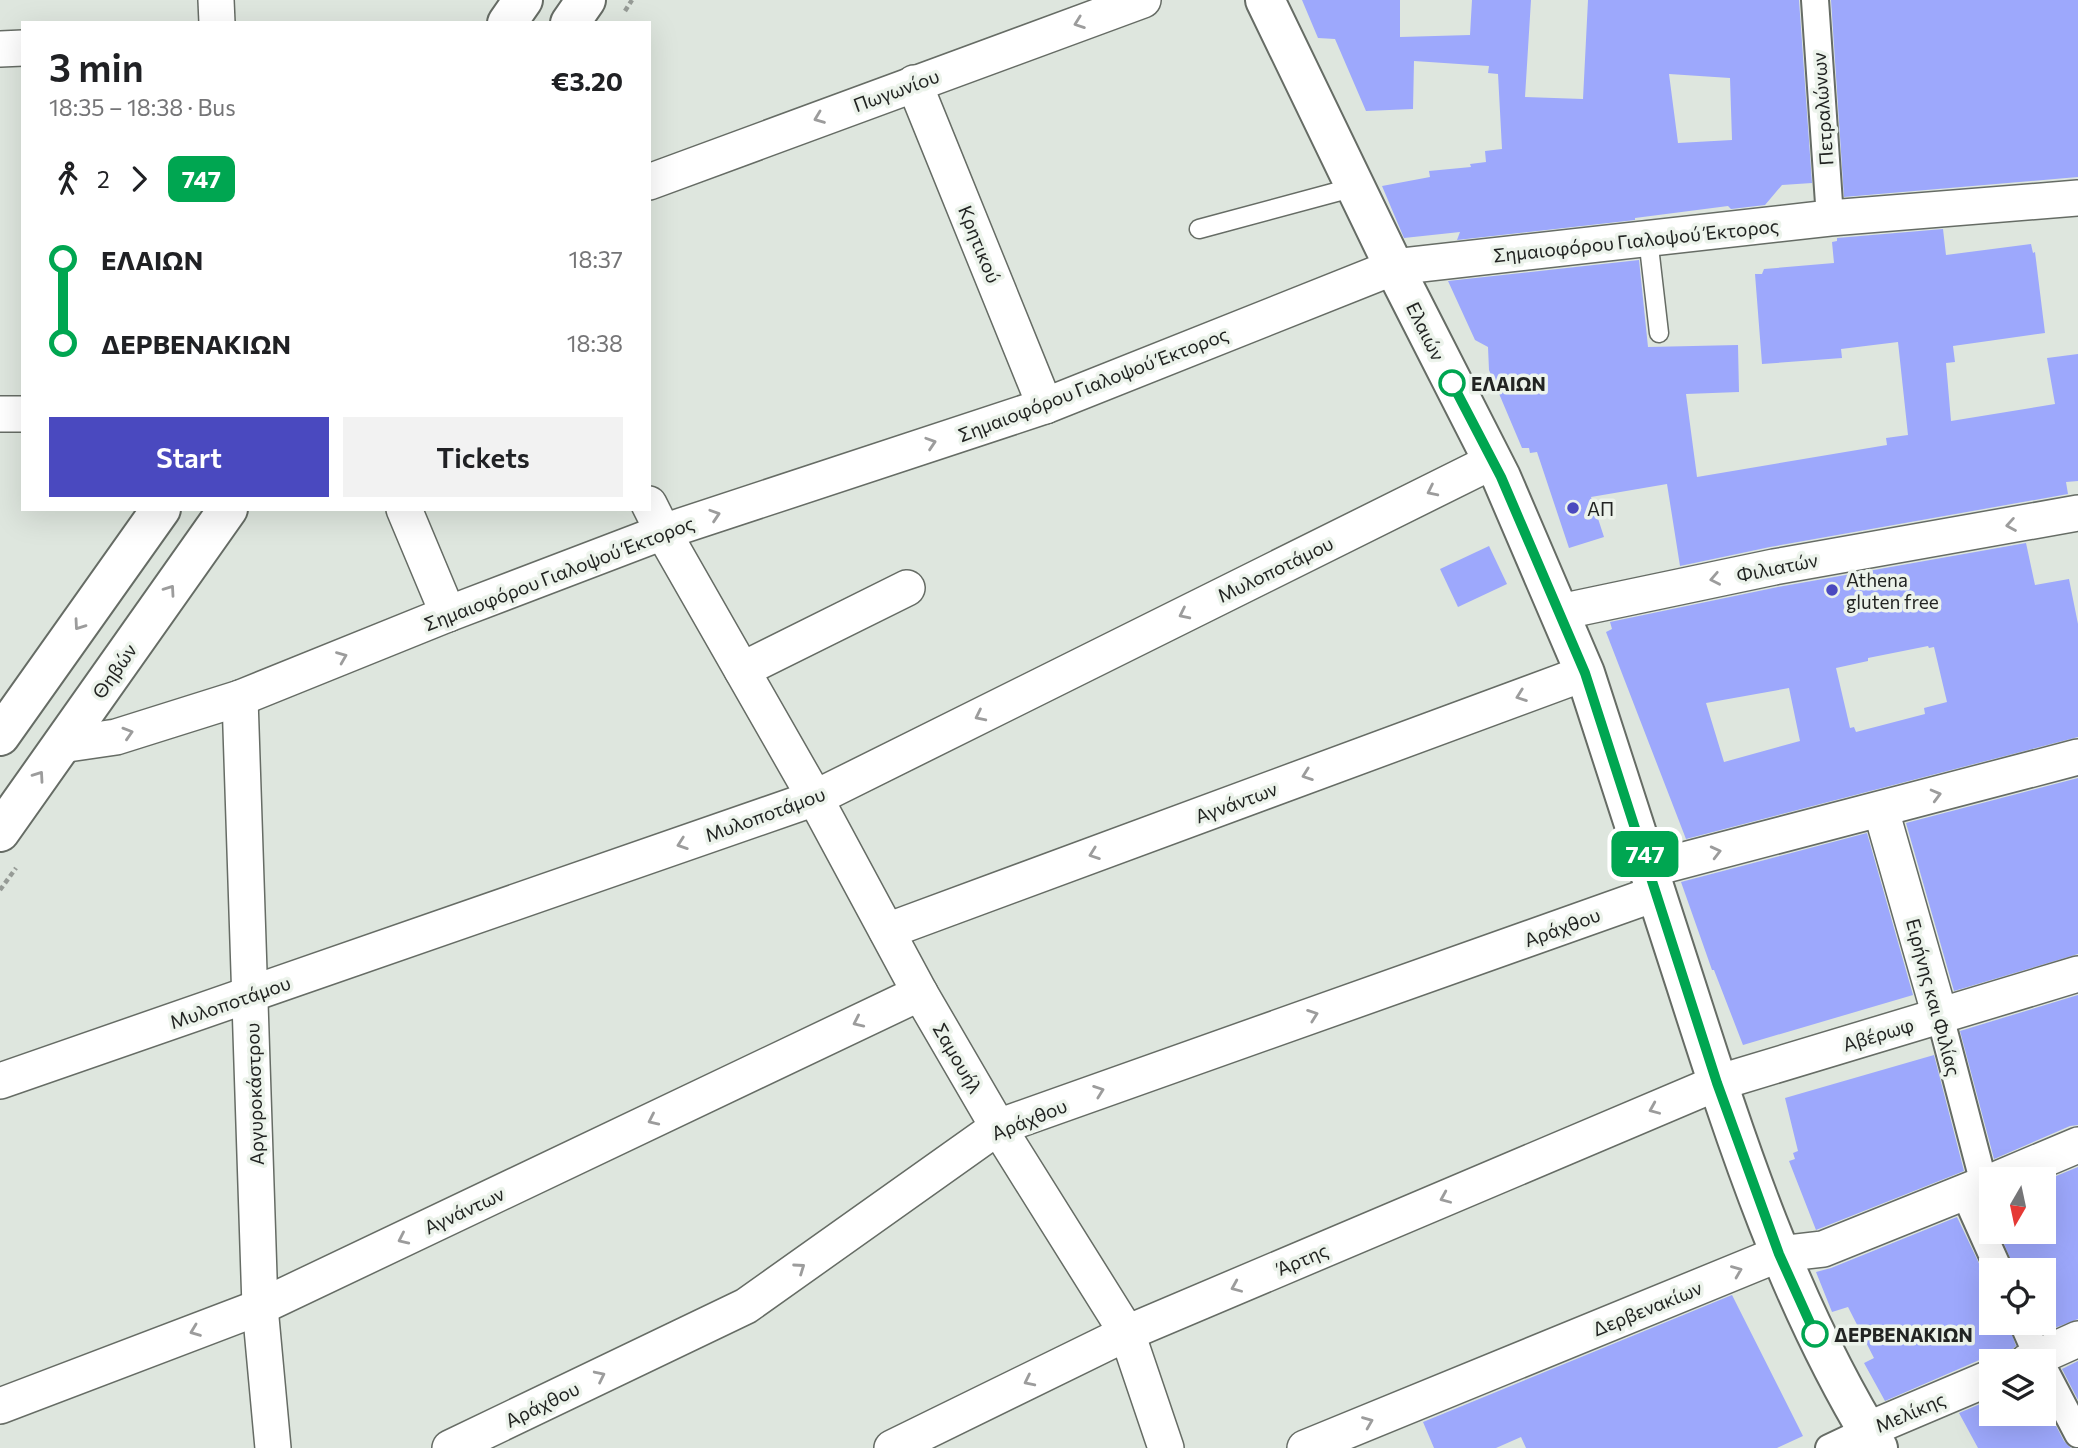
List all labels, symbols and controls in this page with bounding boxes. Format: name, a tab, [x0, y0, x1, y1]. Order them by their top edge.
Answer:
one-way arrow	[1073, 15, 1085, 29]
text: 3 min	[49, 43, 144, 90]
street label: Πετραλώνων	[1807, 51, 1837, 166]
street label: Πωγωνίου	[850, 64, 942, 116]
text: €3.20	[551, 65, 623, 96]
text: 18:35 – 18:38 · Bus	[49, 93, 236, 121]
one-way arrow	[814, 110, 826, 124]
icon: walk	[49, 160, 87, 198]
icon: forward	[120, 160, 158, 198]
text: 747	[182, 164, 221, 193]
text: 2	[97, 165, 110, 193]
street label: Κρητικού	[954, 202, 1006, 286]
street label: Σημαιοφόρου Γιαλοψού Έκτορος	[1492, 214, 1780, 266]
text: ΕΛΑΙΏΝ	[101, 244, 203, 275]
text: 18:37	[569, 245, 623, 273]
street label: Ελαιών	[1402, 298, 1450, 364]
street label: Σημαιοφόρου Γιαλοψού Έκτορος	[955, 322, 1231, 446]
text: ΔΕΡΒΕΝΑΚΙΩΝ	[101, 328, 291, 359]
text: 18:38	[567, 329, 623, 357]
marker: ΕΛΑΙΏΝ	[1439, 370, 1465, 396]
place label: ΕΛΑΙΏΝ	[1471, 372, 1546, 395]
button: Start	[49, 417, 329, 497]
button: Tickets	[343, 417, 623, 497]
one-way arrow	[925, 437, 937, 452]
one-way arrow	[1426, 482, 1439, 496]
place label: ΑΠ	[1587, 497, 1614, 520]
marker: ΑΠ	[1565, 500, 1581, 516]
one-way arrow	[709, 508, 721, 523]
street label: Σημαιοφόρου Γιαλοψού Έκτορος	[421, 511, 697, 635]
one-way arrow	[2005, 517, 2017, 532]
street label: Μυλοποτάμου	[1213, 531, 1337, 607]
street label: Φιλιατών	[1734, 548, 1820, 586]
place label: Athena gluten free	[1846, 568, 1939, 613]
one-way arrow	[1709, 571, 1721, 586]
marker: Athena gluten free	[1824, 582, 1840, 598]
one-way arrow	[162, 585, 175, 598]
one-way arrow	[1179, 606, 1191, 620]
one-way arrow	[75, 617, 87, 630]
street label: Θηβών	[87, 639, 141, 703]
one-way arrow	[336, 651, 348, 665]
one-way arrow	[1515, 688, 1527, 702]
one-way arrow	[975, 707, 987, 721]
one-way arrow	[122, 727, 134, 741]
one-way arrow	[1302, 767, 1314, 781]
one-way arrow	[31, 771, 44, 784]
street label: Αγνάντων	[1192, 776, 1281, 827]
street label: Μυλοποτάμου	[702, 782, 828, 846]
one-way arrow	[1930, 789, 1942, 803]
line badge: 747	[1605, 831, 1685, 877]
one-way arrow	[676, 836, 689, 850]
text: 747	[1625, 839, 1665, 868]
one-way arrow	[1088, 846, 1100, 860]
one-way arrow	[1710, 846, 1722, 860]
street label: Αράχθου	[1521, 903, 1603, 951]
street label: Ειρήνης και Φιλίας	[1902, 916, 1966, 1078]
street label: Μυλοποτάμου	[167, 971, 293, 1033]
one-way arrow	[1306, 1009, 1318, 1023]
street label: Αβέρωφ	[1840, 1012, 1916, 1056]
one-way arrow	[853, 1014, 865, 1028]
street label: Σαμουήλ	[929, 1019, 987, 1097]
street label: Αργυροκάστρου	[240, 1022, 268, 1166]
one-way arrow	[1092, 1085, 1104, 1099]
street label: Αράχθου	[988, 1093, 1070, 1145]
one-way arrow	[1649, 1101, 1662, 1115]
one-way arrow	[648, 1112, 660, 1126]
north arrow	[1979, 1167, 2056, 1244]
map controls	[1979, 1167, 2056, 1426]
street label: Αγνάντων	[420, 1181, 508, 1239]
one-way arrow	[1440, 1190, 1452, 1204]
one-way arrow	[398, 1231, 410, 1245]
street label: Άρτης	[1272, 1238, 1331, 1280]
button: locate	[1979, 1258, 2056, 1335]
one-way arrow	[792, 1264, 805, 1276]
one-way arrow	[1731, 1266, 1743, 1280]
street label: Δερβενακίων	[1589, 1275, 1705, 1340]
one-way arrow	[1231, 1279, 1243, 1293]
marker: ΔΕΡΒΕΝΑΚΙΩΝ	[1802, 1321, 1828, 1347]
one-way arrow	[190, 1323, 202, 1337]
place label: ΔΕΡΒΕΝΑΚΙΩΝ	[1834, 1323, 1973, 1346]
button: layers	[1979, 1349, 2056, 1426]
one-way arrow	[593, 1370, 605, 1384]
one-way arrow	[1024, 1373, 1036, 1387]
street label: Αράχθου	[501, 1376, 583, 1432]
street label: Μελίκης	[1871, 1387, 1949, 1437]
one-way arrow	[1361, 1417, 1373, 1431]

